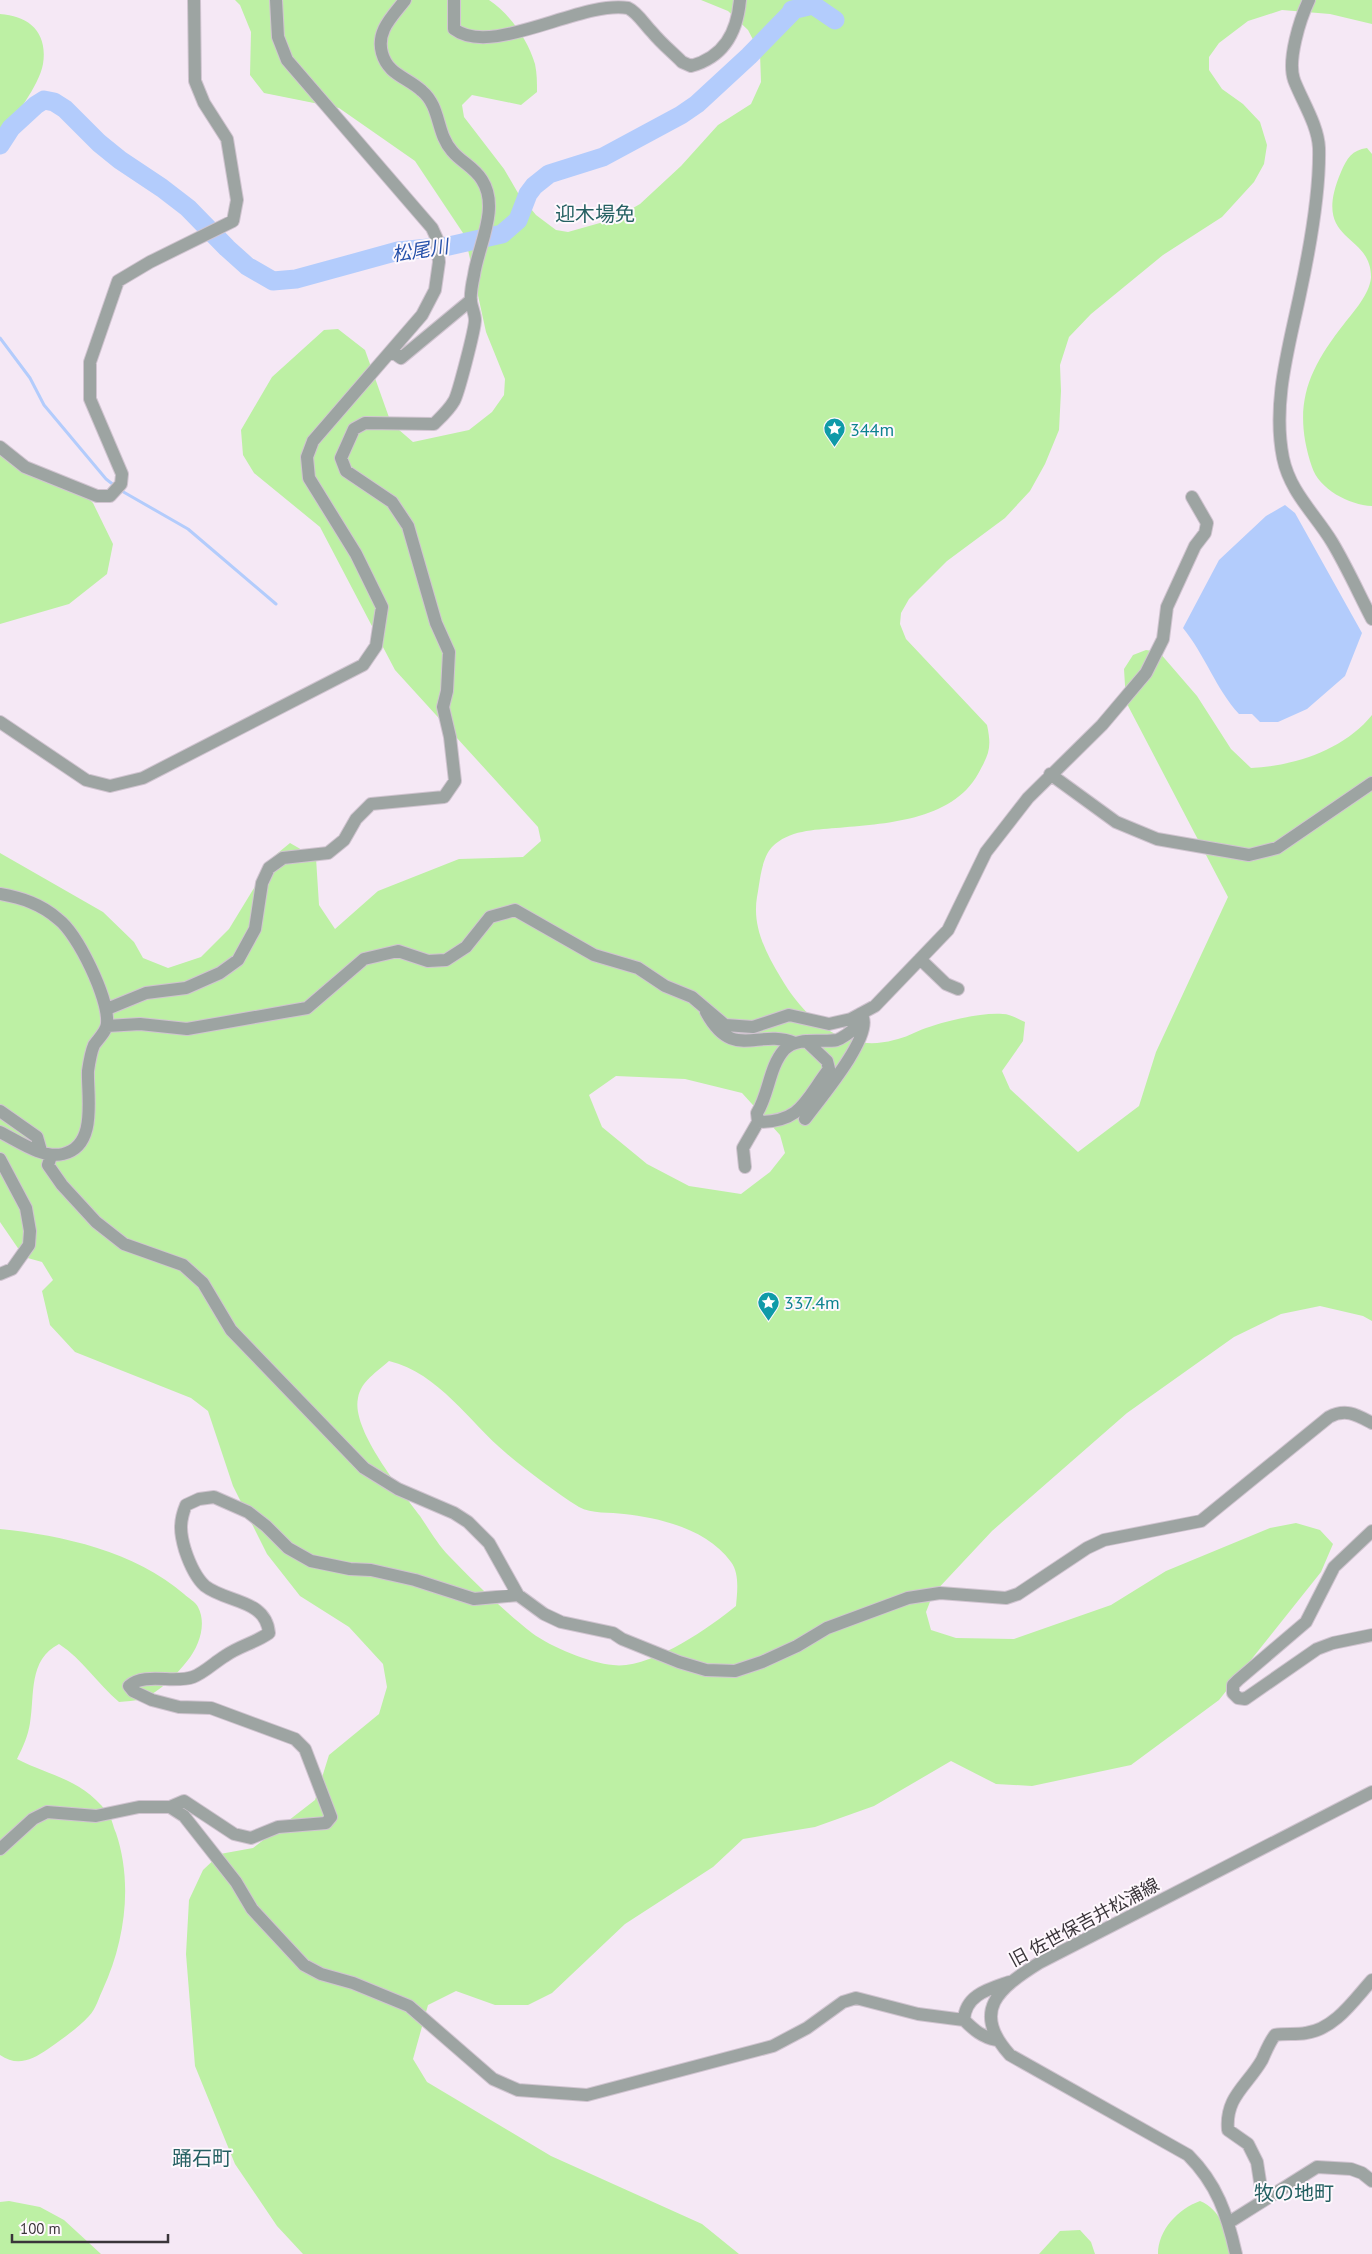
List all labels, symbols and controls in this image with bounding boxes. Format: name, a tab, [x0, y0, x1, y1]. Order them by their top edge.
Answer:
district label: 迎木場免	[555, 201, 635, 227]
water label: 松尾川	[390, 233, 452, 266]
place icon: 344m	[822, 417, 846, 448]
place label: 344m	[850, 418, 894, 441]
place icon: 337.4m	[756, 1290, 780, 1321]
place label: 337.4m	[784, 1291, 840, 1314]
street label: 旧 佐世保吉井松浦線	[1005, 1873, 1163, 1971]
district label: 踊石町	[172, 2145, 232, 2171]
district label: 牧の地町	[1254, 2180, 1334, 2206]
scale bar	[12, 2212, 169, 2244]
text: 100 m	[20, 2219, 61, 2238]

